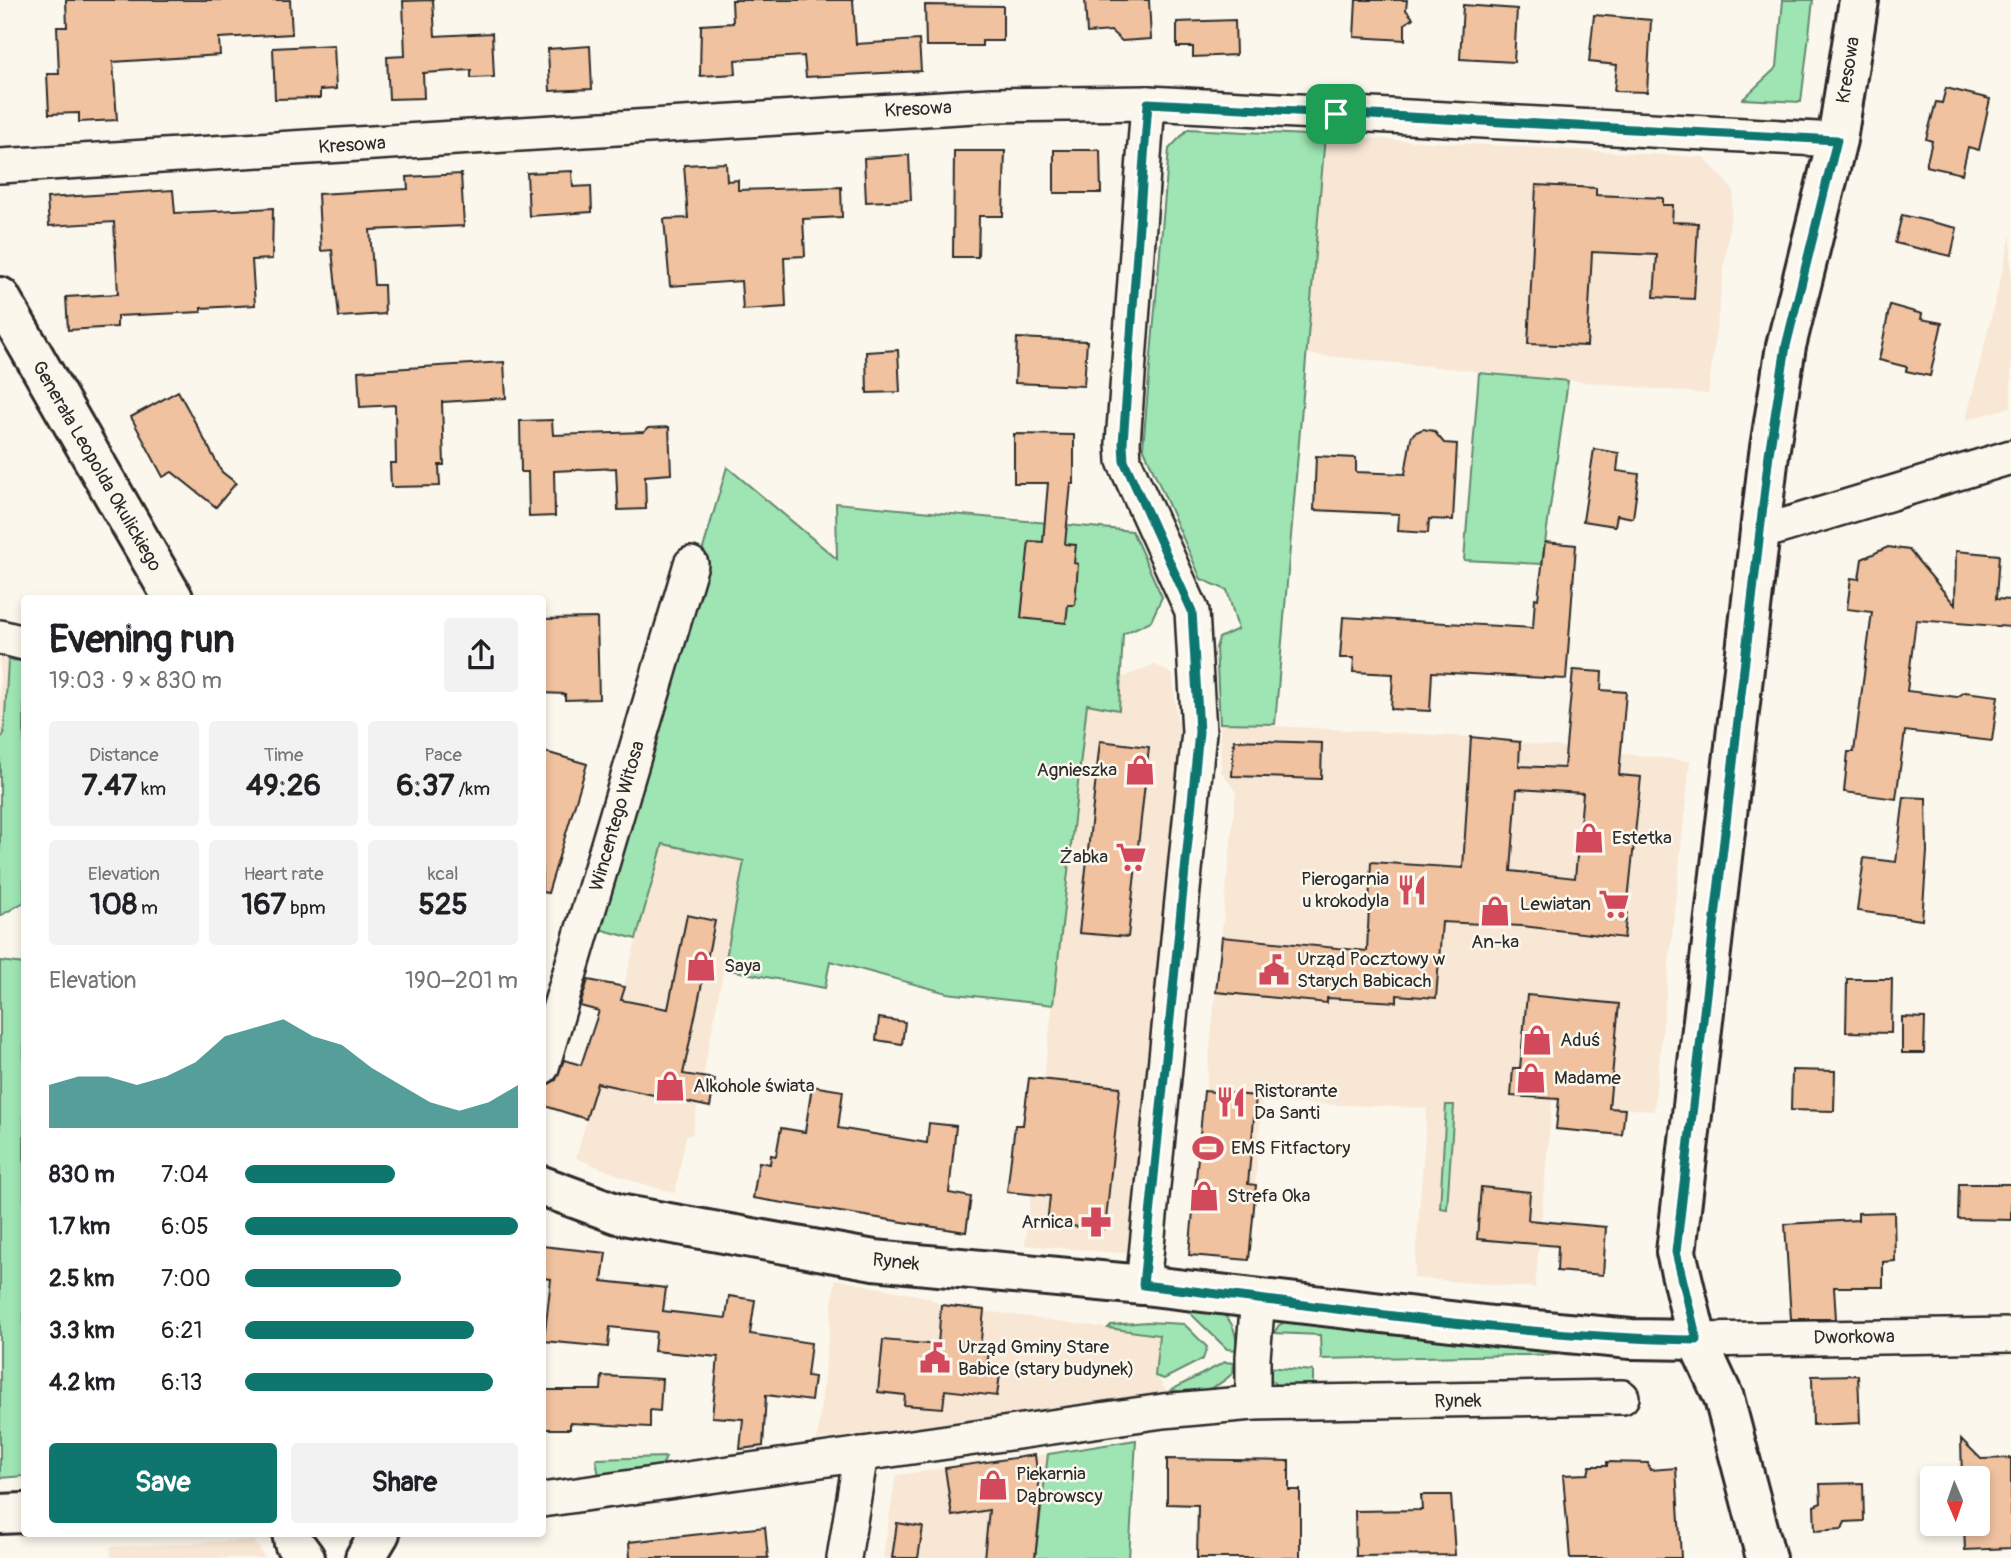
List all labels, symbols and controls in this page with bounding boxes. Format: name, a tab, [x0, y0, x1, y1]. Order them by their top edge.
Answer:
street label: Kresowa	[1831, 35, 1865, 105]
pin	[1306, 84, 1366, 144]
street label: Kresowa	[884, 95, 952, 123]
icon: arrive	[1317, 95, 1355, 133]
street label: Kresowa	[318, 131, 387, 159]
street label: Generała Leopolda Okulickiego	[27, 357, 167, 575]
text: Evening run	[49, 616, 235, 664]
button: share	[444, 618, 518, 692]
text: 19:03 · 9 × 830 m	[49, 666, 222, 695]
street label: Wincentego Witosa	[584, 738, 650, 894]
text: Distance	[89, 743, 159, 767]
text: Time	[264, 743, 303, 767]
text: Pace	[424, 743, 462, 767]
shop icon: Agnieszka	[1123, 753, 1157, 787]
place label: Agnieszka	[1036, 758, 1117, 782]
text: 7.47	[82, 767, 137, 804]
text: 49:26	[246, 767, 321, 804]
text: 6:37	[396, 767, 454, 804]
text: km	[137, 777, 166, 801]
text: /km	[454, 777, 490, 801]
shop icon: Estetka	[1572, 821, 1606, 855]
place label: Estetka	[1612, 826, 1672, 850]
supermarket icon: Żabka	[1114, 840, 1148, 874]
place label: Żabka	[1060, 845, 1108, 869]
text: Elevation	[88, 862, 160, 886]
text: Heart rate	[243, 862, 324, 886]
text: kcal	[428, 862, 459, 886]
place label: Pierogarnia u krokodyla	[1301, 867, 1389, 913]
restaurant icon: Pierogarnia u krokodyla	[1395, 873, 1429, 907]
text: 108	[90, 886, 137, 923]
text: 167	[241, 886, 286, 923]
text: 525	[419, 886, 468, 923]
supermarket icon: Lewiatan	[1597, 887, 1631, 921]
place label: Lewiatan	[1520, 892, 1591, 916]
shop icon: An-ka	[1478, 894, 1512, 928]
text: m	[137, 896, 158, 920]
text: bpm	[286, 896, 326, 920]
place label: An-ka	[1471, 930, 1519, 954]
place label: Urząd Pocztowy w Starych Babicach	[1297, 947, 1445, 993]
shop icon: Saya	[684, 949, 718, 983]
public building icon: Urząd Pocztowy w Starych Babicach	[1257, 953, 1291, 987]
place label: Saya	[724, 954, 761, 978]
text: Elevation	[49, 966, 137, 995]
text: 190–201 m	[405, 966, 518, 995]
shop icon: Aduś	[1520, 1023, 1554, 1057]
place label: Aduś	[1560, 1028, 1600, 1052]
shop icon: Madame	[1514, 1061, 1548, 1095]
place label: Madame	[1554, 1066, 1622, 1090]
shop icon: Alkohole świata	[653, 1069, 687, 1103]
place label: Alkohole świata	[693, 1074, 815, 1098]
place label: Ristorante Da Santi	[1254, 1079, 1338, 1125]
restaurant icon: Ristorante Da Santi	[1214, 1085, 1248, 1119]
sports icon: EMS Fitfactory	[1191, 1131, 1225, 1165]
place label: EMS Fitfactory	[1231, 1136, 1350, 1160]
text: 830 m	[49, 1160, 115, 1189]
text: 7:04	[161, 1160, 208, 1189]
shop icon: Strefa Oka	[1187, 1179, 1221, 1213]
place label: Strefa Oka	[1227, 1184, 1310, 1208]
pharmacy icon: Arnica	[1079, 1205, 1113, 1239]
place label: Arnica	[1021, 1210, 1073, 1234]
text: 1.7 km	[49, 1212, 110, 1241]
text: 6:05	[161, 1212, 209, 1241]
street label: Rynek	[871, 1248, 921, 1276]
text: 2.5 km	[49, 1264, 114, 1293]
text: 7:00	[161, 1264, 211, 1293]
text: 3.3 km	[49, 1316, 115, 1345]
text: 6:21	[161, 1316, 202, 1345]
street label: Dworkowa	[1813, 1324, 1895, 1350]
place label: Urząd Gminy Stare Babice (stary budynek)	[958, 1335, 1135, 1381]
public building icon: Urząd Gminy Stare Babice (stary budynek)	[918, 1341, 952, 1375]
text: 4.2 km	[49, 1368, 115, 1397]
text: 6:13	[161, 1368, 202, 1397]
street label: Rynek	[1434, 1389, 1482, 1413]
button: Save	[49, 1443, 277, 1523]
button: Share	[291, 1443, 518, 1523]
place label: Piekarnia Dąbrowscy	[1016, 1462, 1103, 1508]
north arrow	[1920, 1466, 1990, 1536]
map controls	[1920, 1466, 1990, 1536]
shop icon: Piekarnia Dąbrowscy	[976, 1468, 1010, 1502]

